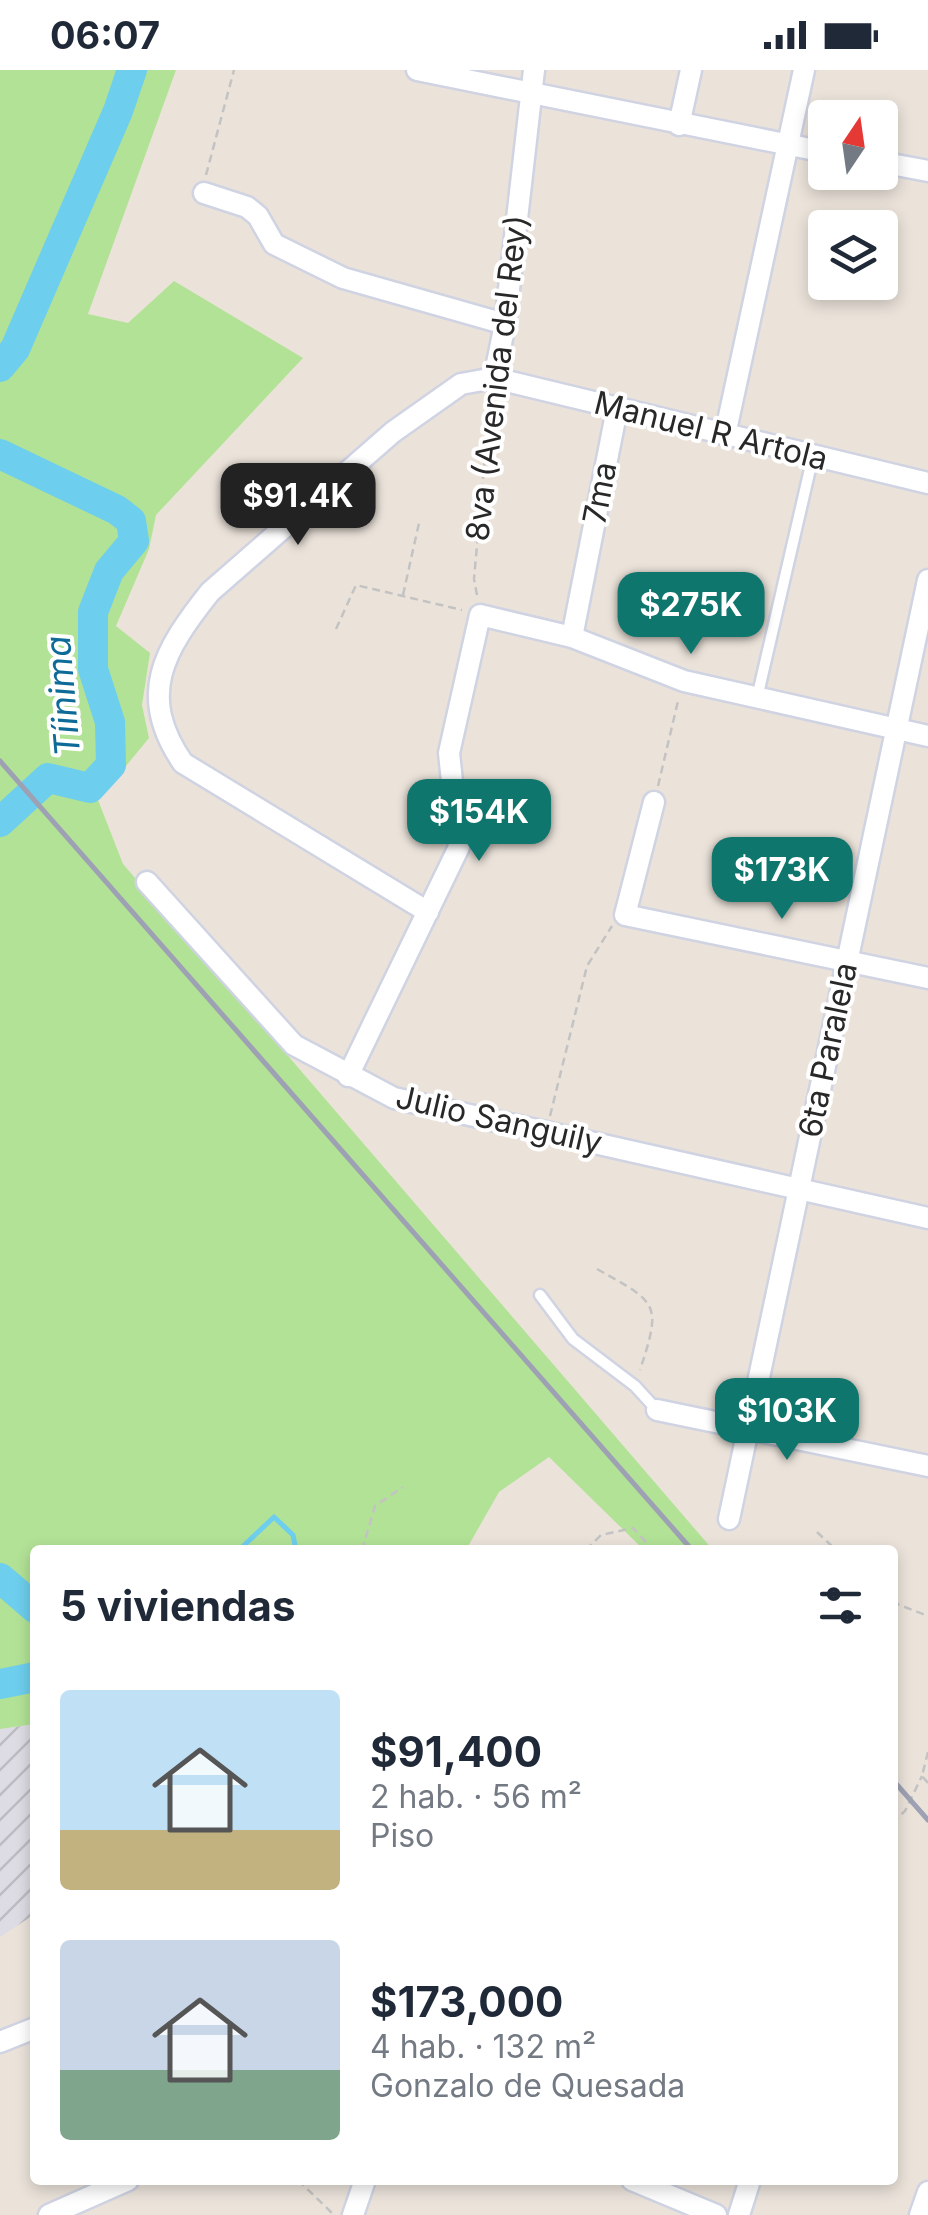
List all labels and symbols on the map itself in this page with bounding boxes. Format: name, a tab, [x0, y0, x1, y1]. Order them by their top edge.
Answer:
north arrow	[808, 100, 898, 190]
street label: 8va (Avenida del Rey)	[457, 213, 536, 543]
street label: Manuel R Artola	[590, 383, 832, 478]
street label: 7ma	[574, 459, 625, 527]
pin: $91.4K	[217, 463, 379, 548]
pin: $275K	[621, 572, 761, 657]
water label: Tíinima	[36, 634, 88, 758]
pin: $154K	[409, 779, 549, 864]
pin: $173K	[712, 837, 852, 922]
street label: 6ta Paralela	[790, 959, 865, 1141]
street label: Julio Sanguily	[392, 1077, 606, 1162]
pin: $103K	[717, 1378, 857, 1463]

